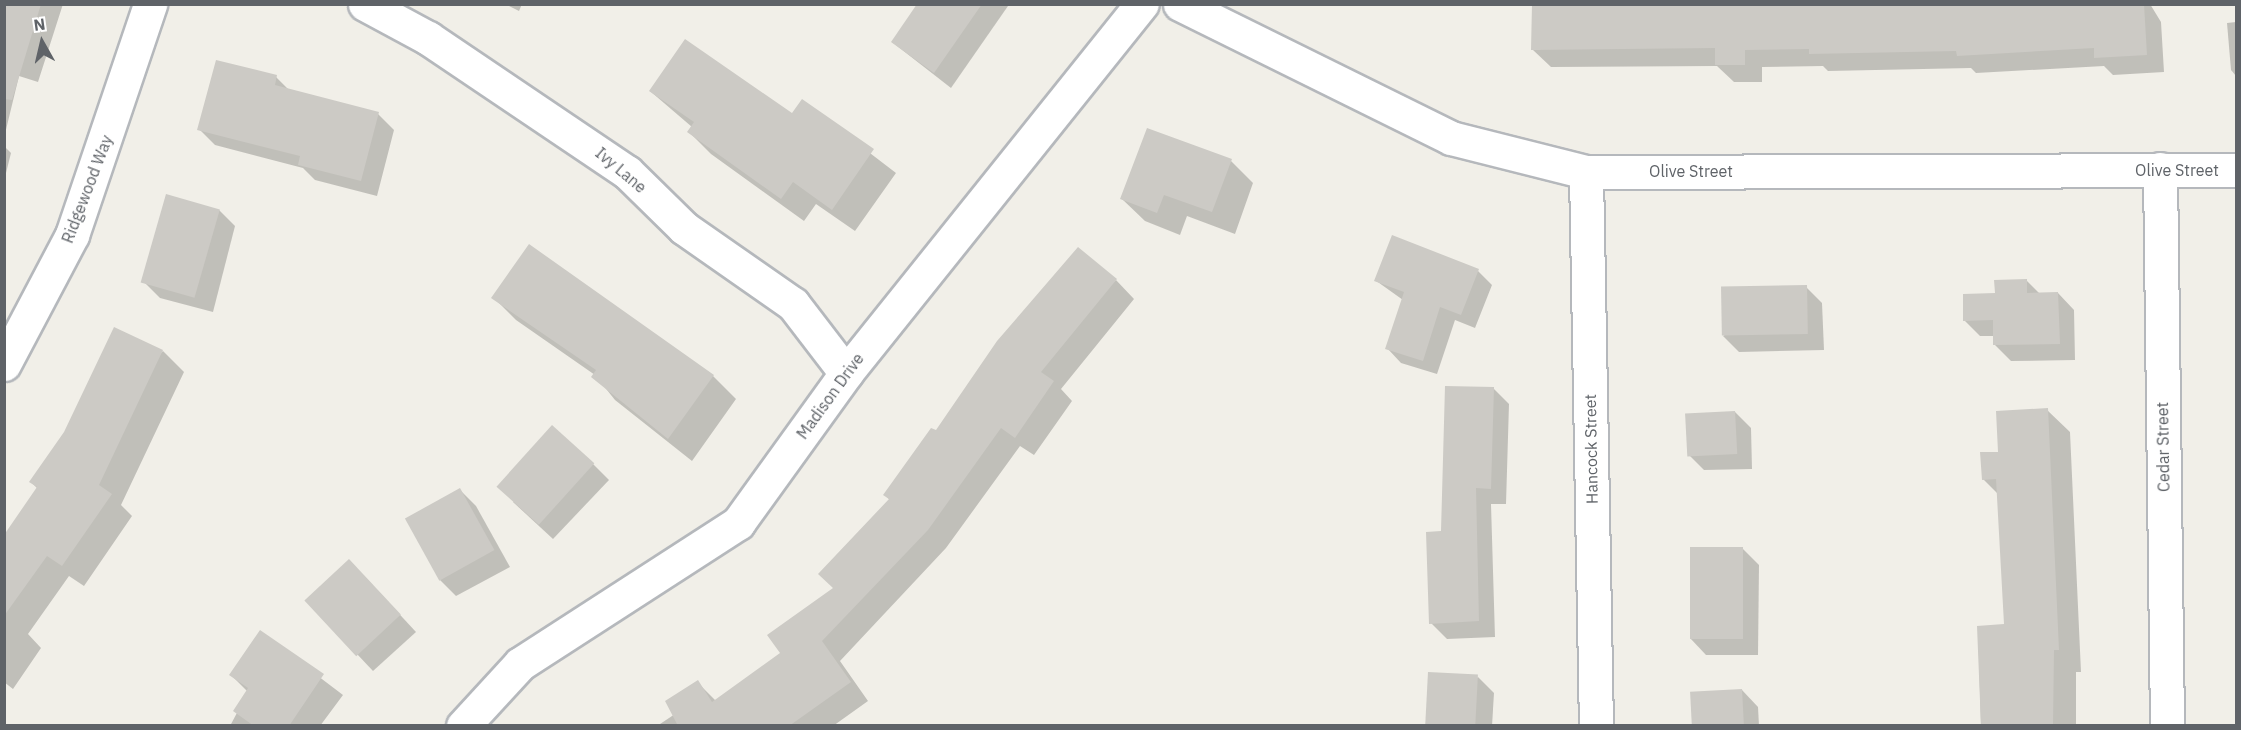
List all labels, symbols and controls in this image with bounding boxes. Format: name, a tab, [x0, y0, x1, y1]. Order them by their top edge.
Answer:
north arrow	[12, 12, 72, 72]
text: N	[32, 13, 47, 35]
street label: Ridgewood Way	[58, 132, 116, 246]
street label: Ivy Lane	[592, 143, 650, 197]
street label: Olive Street	[2135, 160, 2219, 180]
street label: Olive Street	[1649, 161, 1733, 181]
street label: Madison Drive	[792, 349, 868, 443]
street label: Hancock Street	[1580, 394, 1602, 504]
street label: Cedar Street	[2153, 402, 2173, 492]

